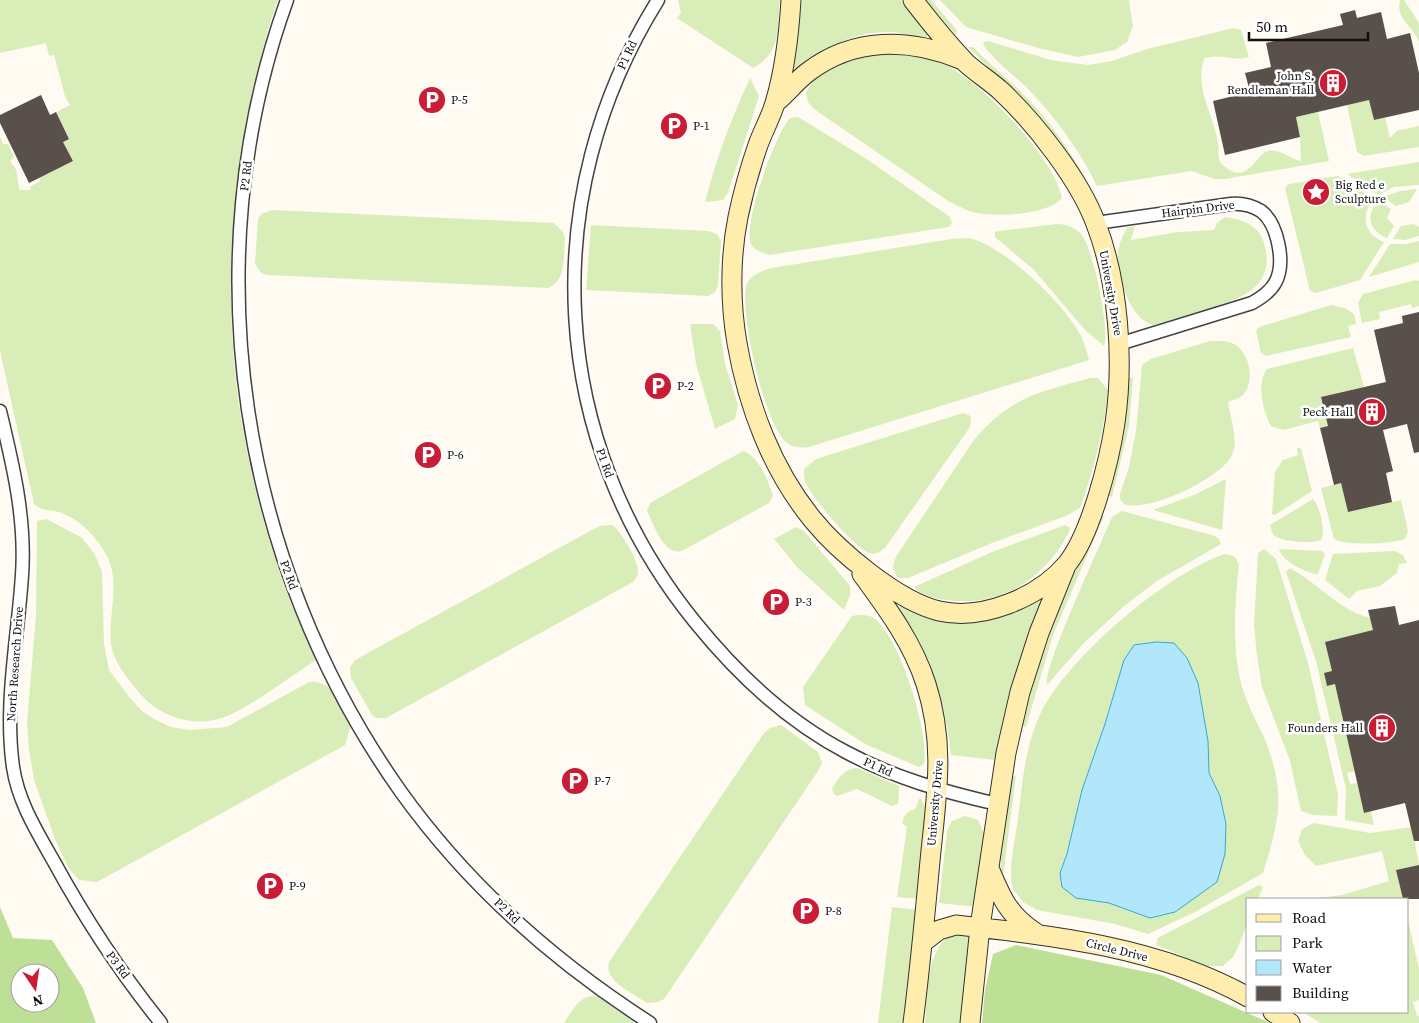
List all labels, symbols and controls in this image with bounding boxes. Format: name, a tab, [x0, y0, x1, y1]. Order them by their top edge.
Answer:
scale bar	[1249, 10, 1368, 42]
text: 50 m	[1256, 16, 1288, 37]
street label: P1 Rd	[613, 38, 641, 72]
place label: John S. Rendleman Hall	[1227, 68, 1314, 98]
building icon: John S. Rendleman Hall	[1318, 68, 1348, 98]
parking icon: P-5	[417, 85, 447, 115]
place label: P-5	[451, 92, 468, 108]
parking icon: P-1	[659, 111, 689, 141]
place label: P-1	[693, 118, 710, 134]
street label: P2 Rd	[236, 160, 256, 192]
place icon: Big Red e Sculpture	[1301, 177, 1331, 207]
place label: Big Red e Sculpture	[1335, 177, 1386, 207]
street label: Hairpin Drive	[1161, 197, 1235, 221]
street label: University Drive	[1096, 249, 1126, 337]
parking icon: P-2	[643, 371, 673, 401]
place label: P-2	[677, 378, 694, 394]
building icon: Peck Hall	[1357, 397, 1387, 427]
place label: Peck Hall	[1302, 404, 1353, 420]
parking icon: P-6	[413, 440, 443, 470]
street label: P1 Rd	[592, 446, 618, 480]
place label: P-6	[447, 447, 464, 463]
street label: P2 Rd	[276, 558, 302, 592]
parking icon: P-3	[761, 587, 791, 617]
place label: P-3	[795, 594, 812, 610]
street label: North Research Drive	[3, 606, 27, 722]
building icon: Founders Hall	[1367, 713, 1397, 743]
place label: Founders Hall	[1287, 720, 1363, 736]
street label: P1 Rd	[861, 754, 895, 781]
street label: University Drive	[923, 759, 947, 847]
parking icon: P-7	[560, 766, 590, 796]
place label: P-7	[594, 773, 611, 789]
parking icon: P-9	[255, 871, 285, 901]
place label: P-9	[289, 878, 306, 894]
street label: P2 Rd	[491, 895, 524, 927]
parking icon: P-8	[791, 896, 821, 926]
legend	[1246, 898, 1409, 1013]
place label: P-8	[825, 903, 842, 919]
text: Road	[1292, 907, 1326, 928]
text: Park	[1292, 932, 1324, 953]
street label: Circle Drive	[1084, 935, 1150, 965]
street label: P3 Rd	[103, 948, 134, 982]
text: Water	[1292, 957, 1333, 978]
north arrow	[10, 963, 60, 1013]
text: Building	[1292, 982, 1349, 1003]
text: N	[31, 990, 45, 1012]

